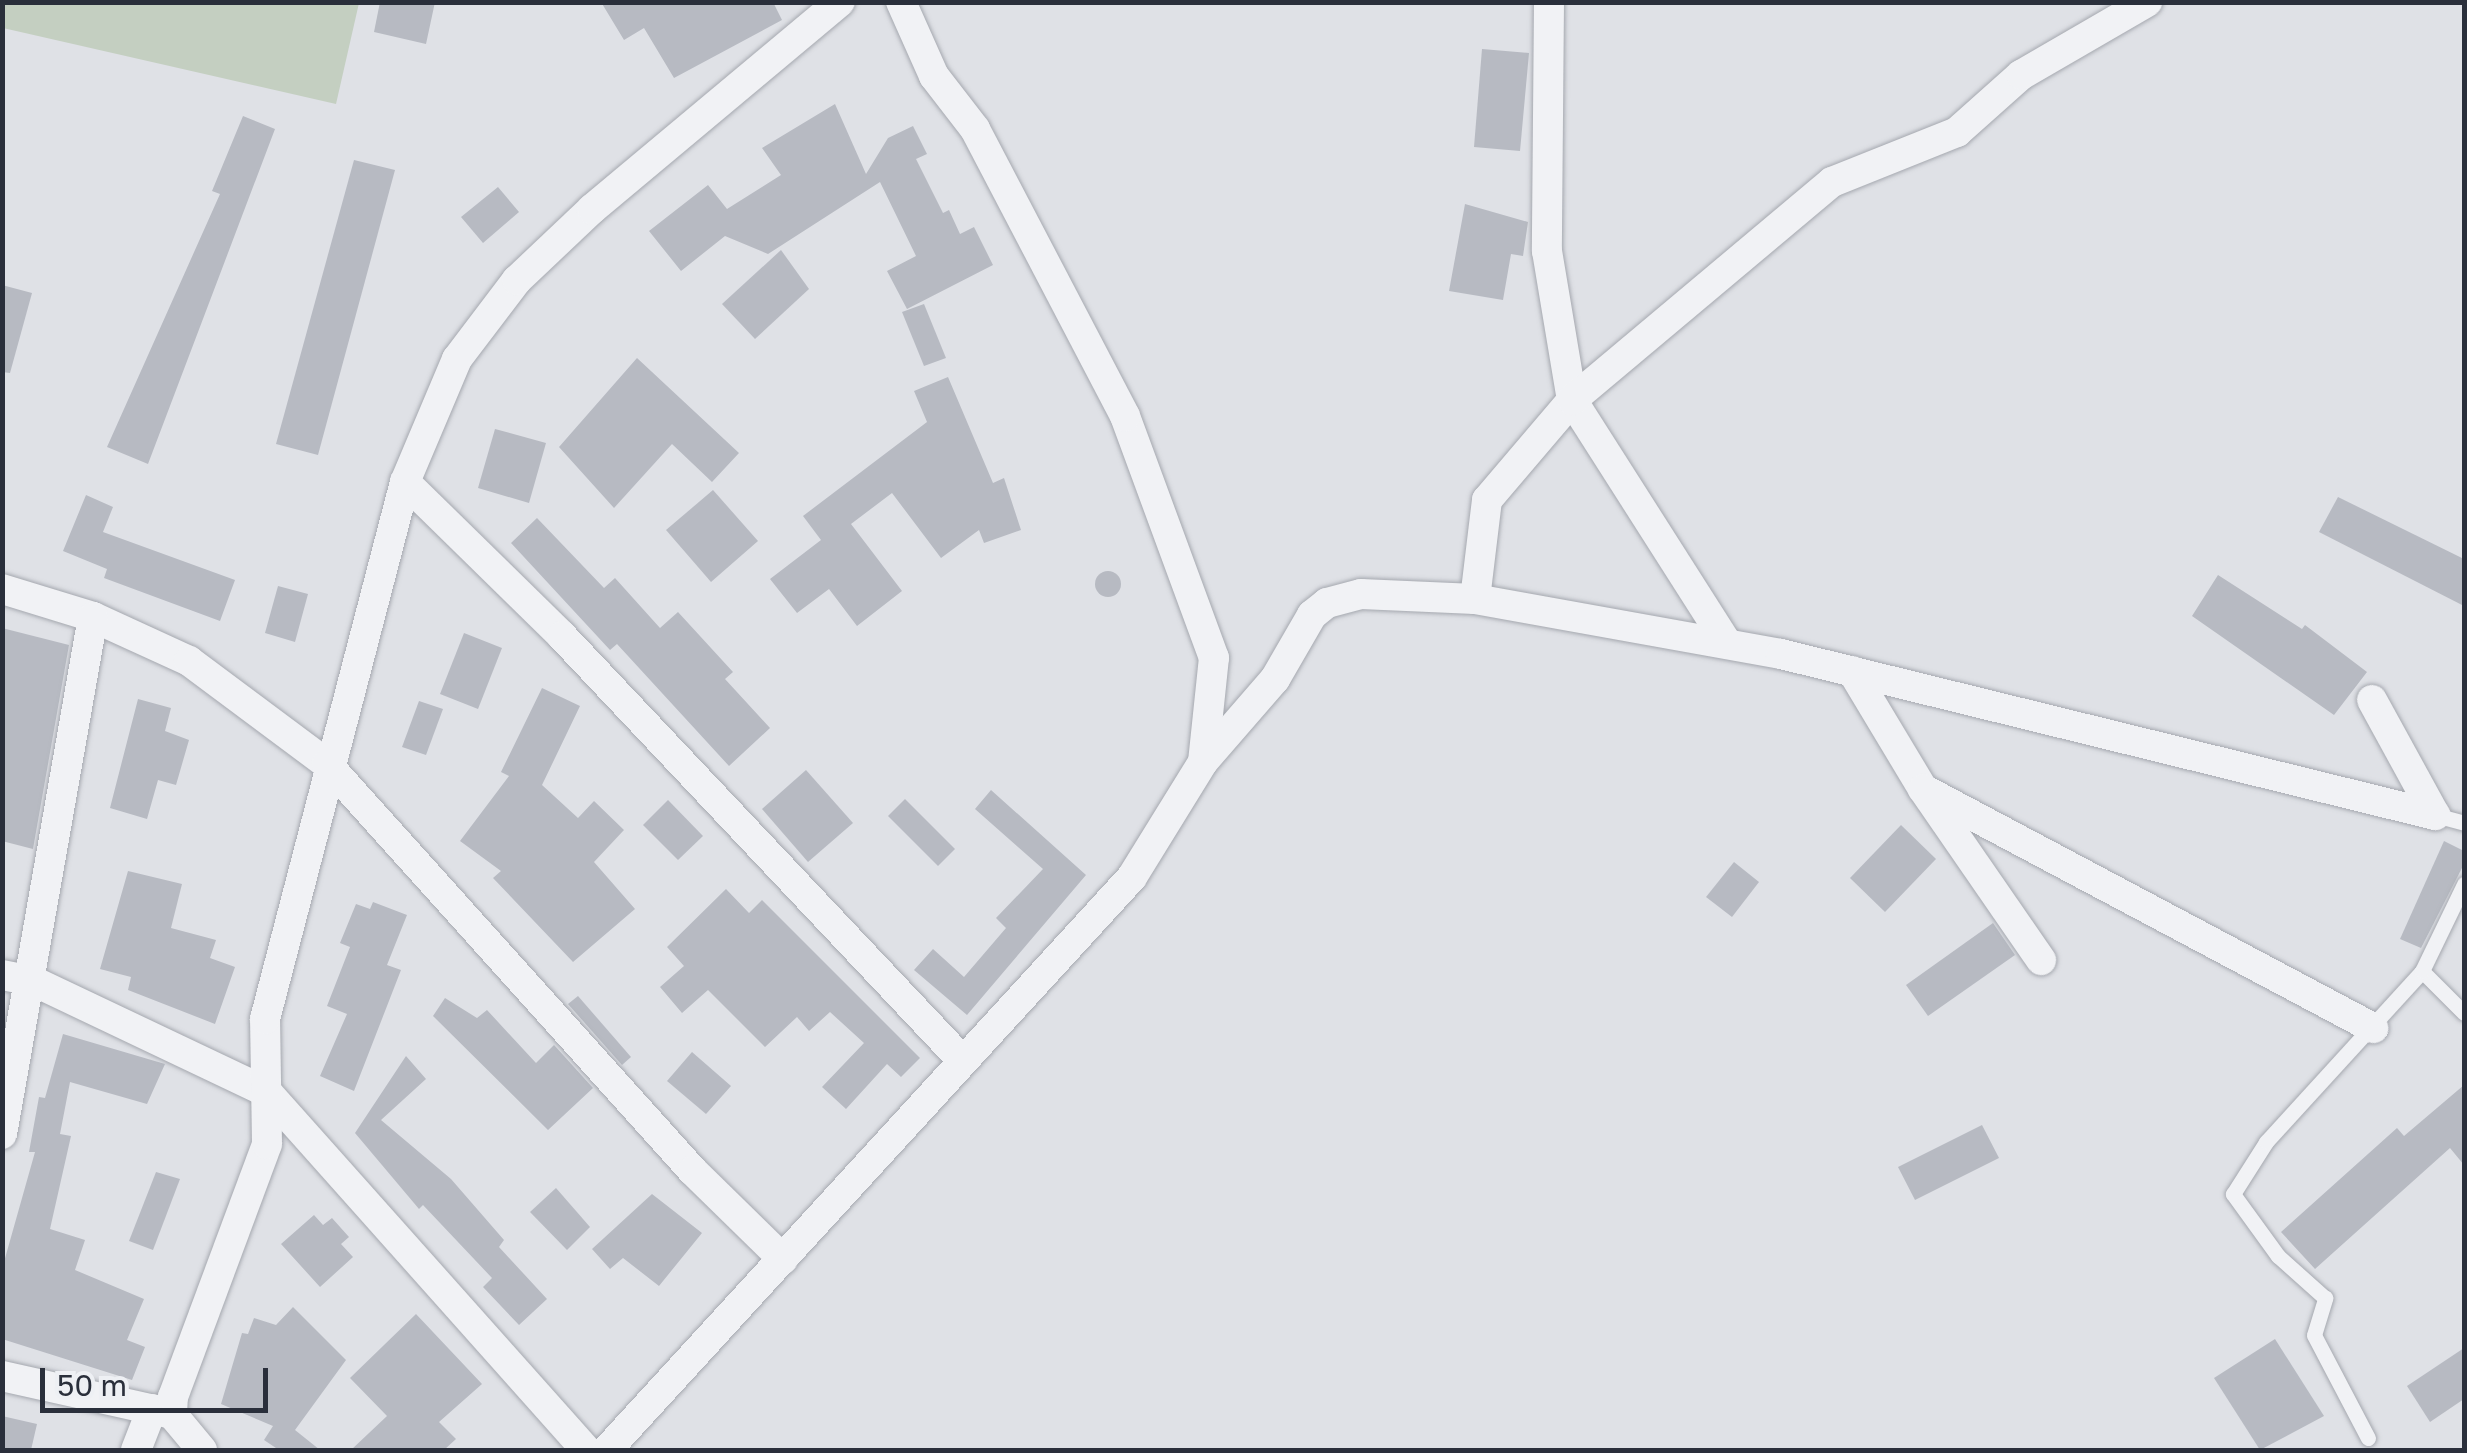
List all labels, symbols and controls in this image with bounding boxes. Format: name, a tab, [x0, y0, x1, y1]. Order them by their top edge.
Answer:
scale bar	[45, 1348, 272, 1410]
text: 50 m	[57, 1367, 127, 1403]

